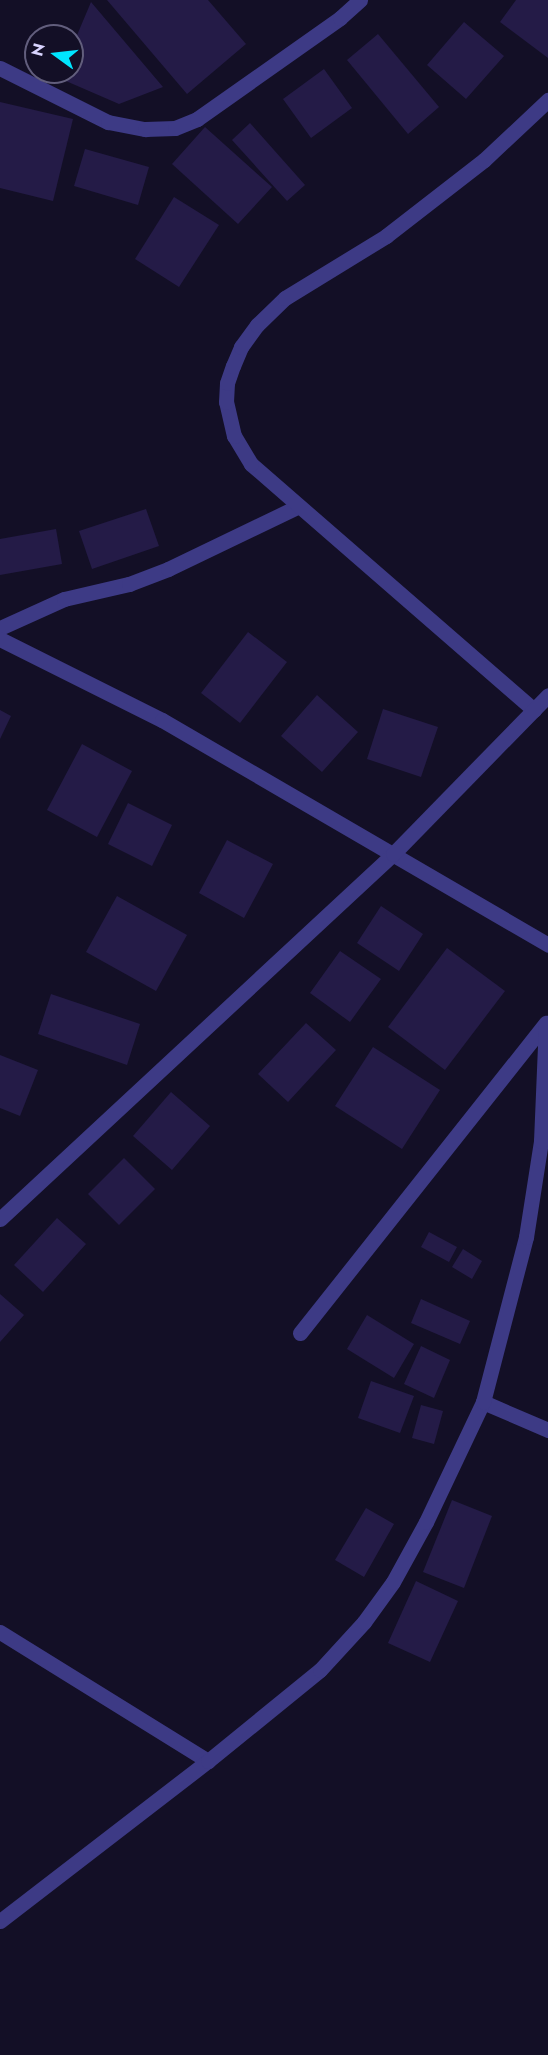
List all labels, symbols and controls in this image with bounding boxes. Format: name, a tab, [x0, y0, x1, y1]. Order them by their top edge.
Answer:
north arrow	[24, 24, 84, 84]
text: N	[25, 41, 51, 59]

